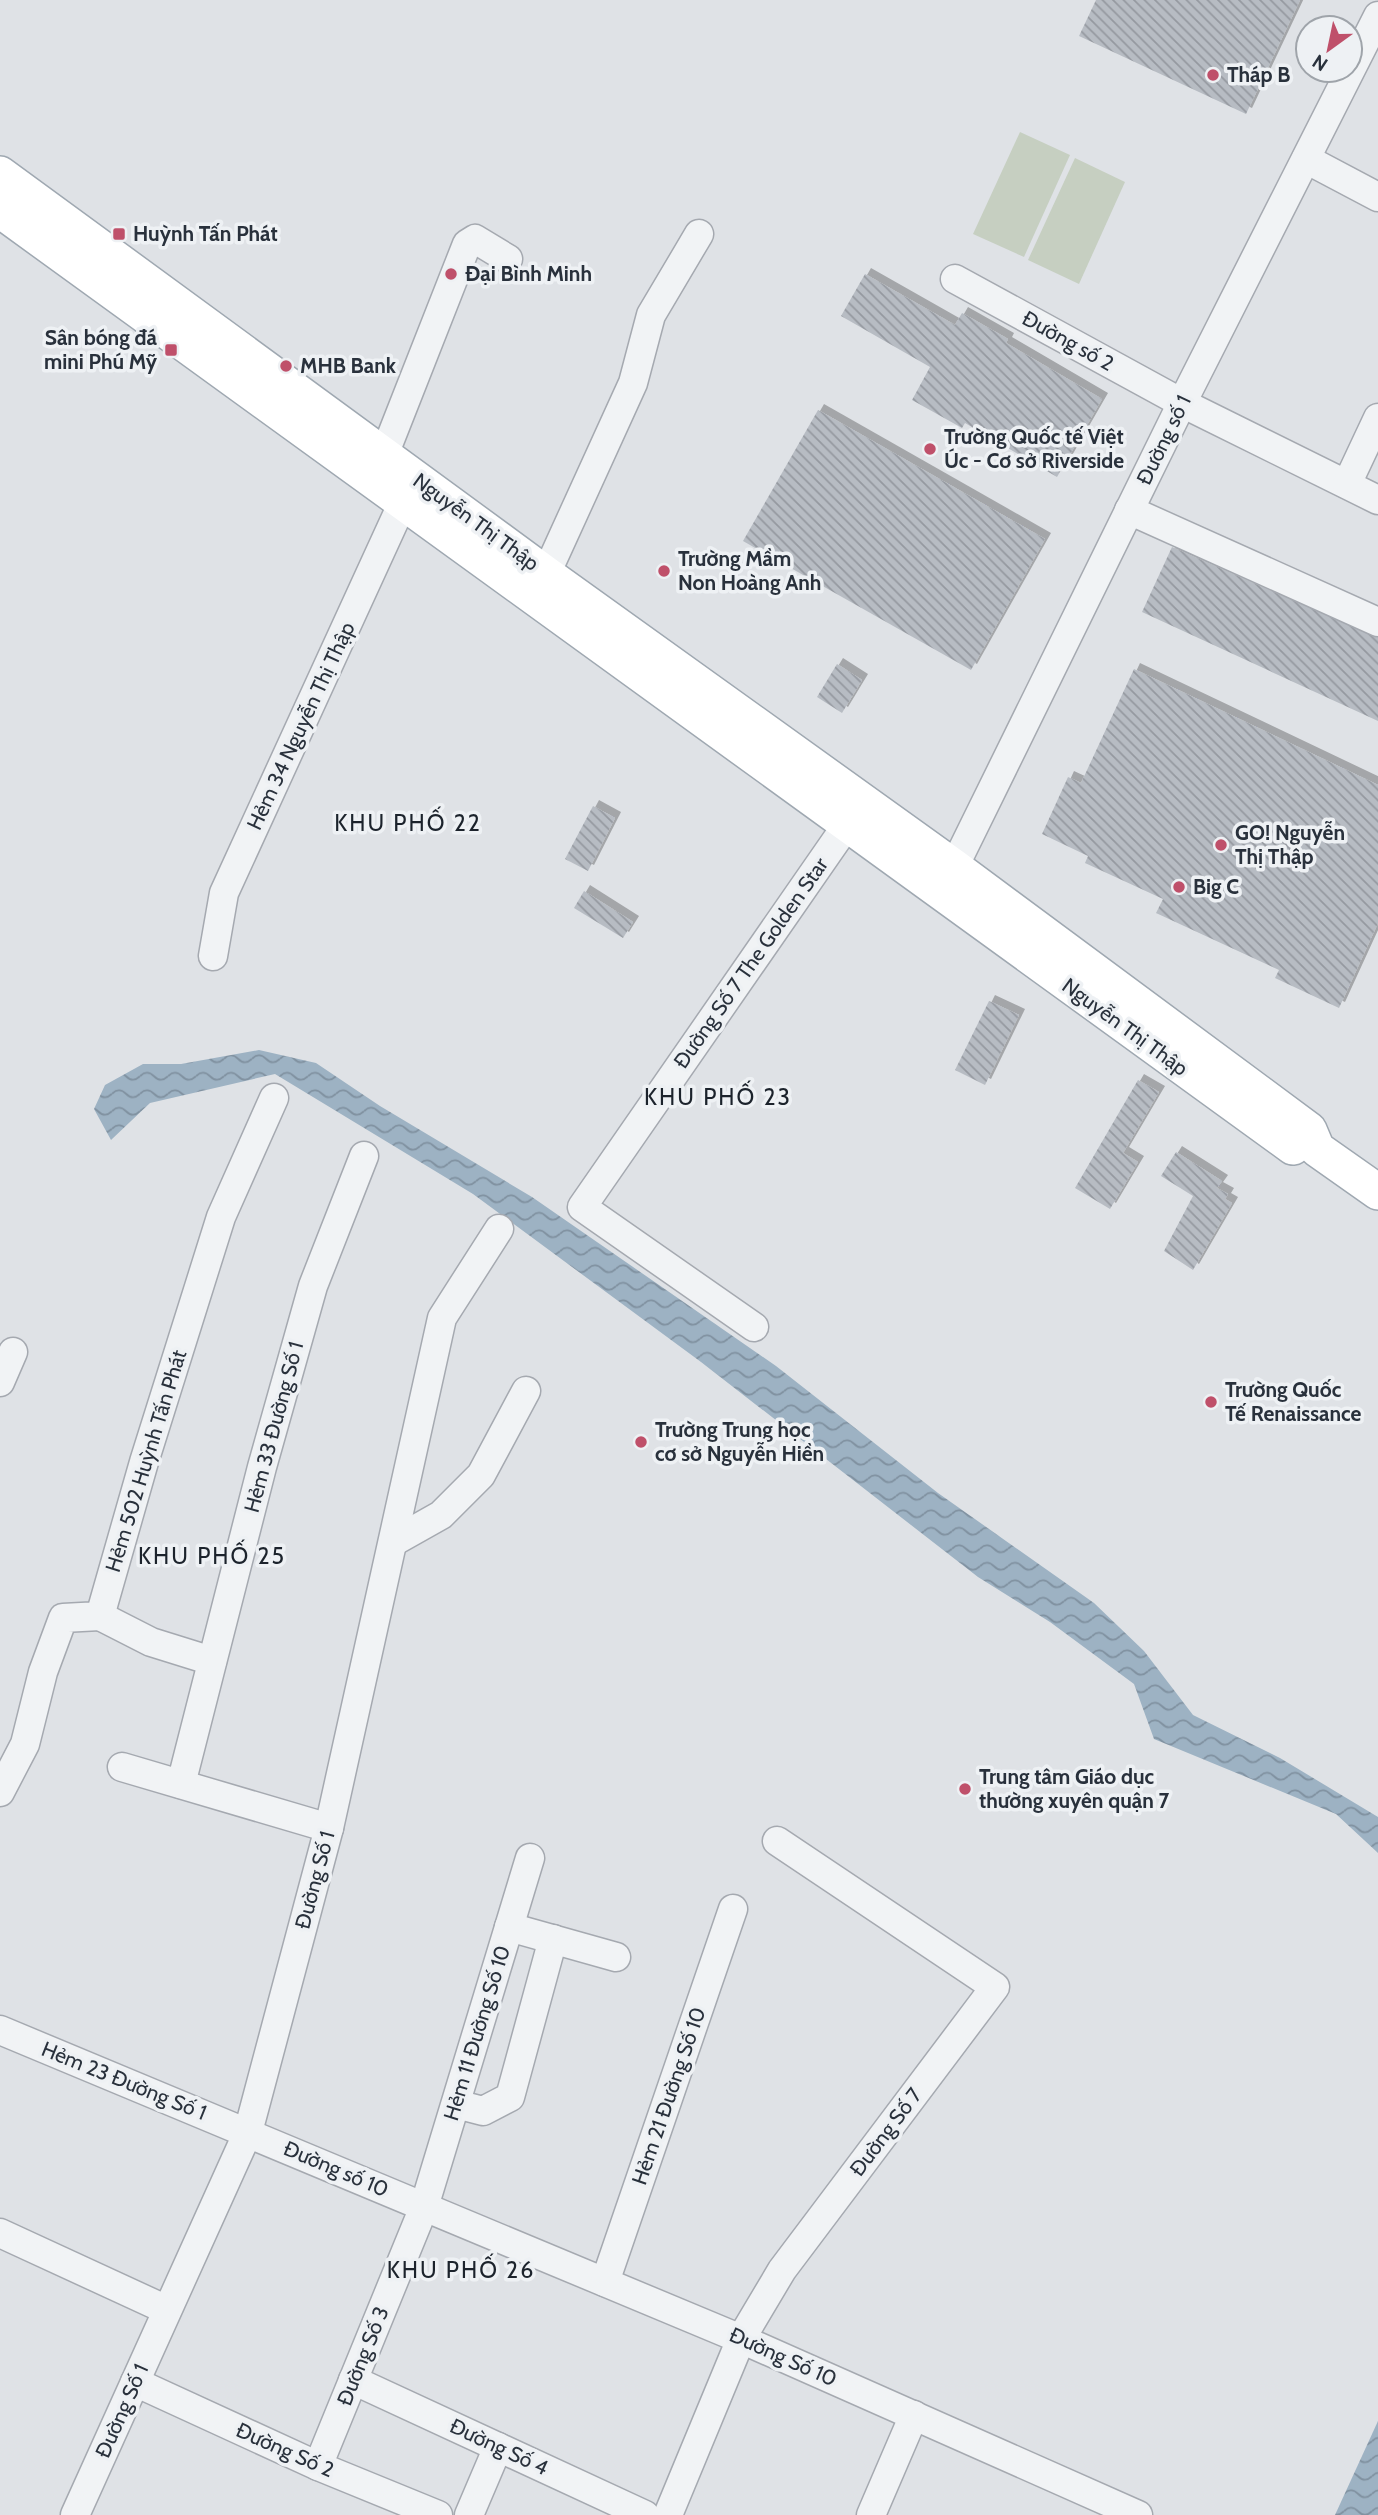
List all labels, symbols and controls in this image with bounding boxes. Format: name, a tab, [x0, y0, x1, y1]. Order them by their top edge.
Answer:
north arrow	[1294, 14, 1364, 84]
text: N	[1308, 50, 1332, 76]
place label: Tháp B	[1227, 62, 1290, 87]
marker: Tháp B	[1205, 67, 1221, 83]
place label: Huỳnh Tấn Phát	[133, 221, 278, 246]
marker: Huỳnh Tấn Phát	[111, 226, 127, 242]
place label: Đại Bình Minh	[465, 261, 592, 286]
marker: Đại Bình Minh	[443, 266, 459, 282]
street label: Đường số 2	[1018, 305, 1118, 376]
place label: Sân bóng đá mini Phú Mỹ	[44, 325, 158, 374]
marker: Sân bóng đá mini Phú Mỹ	[163, 342, 179, 358]
place label: MHB Bank	[300, 353, 397, 378]
marker: MHB Bank	[278, 358, 294, 374]
street label: Đường số 1	[1131, 391, 1196, 489]
place label: Trường Quốc tế Việt Úc - Cơ sở Riverside	[944, 424, 1124, 473]
marker: Trường Quốc tế Việt Úc - Cơ sở Riverside	[922, 441, 938, 457]
street label: Nguyễn Thị Thập	[409, 468, 544, 576]
place label: Trường Mầm Non Hoàng Anh	[678, 546, 821, 595]
marker: Trường Mầm Non Hoàng Anh	[656, 563, 672, 579]
street label: Hẻm 34 Nguyễn Thị Thập	[241, 618, 360, 834]
district label: KHU PHỐ 22	[334, 806, 482, 837]
place label: GO! Nguyễn Thị Thập	[1235, 820, 1345, 869]
marker: GO! Nguyễn Thị Thập	[1213, 837, 1229, 853]
street label: Đường Số 7 The Golden Star	[668, 852, 833, 1073]
place label: Big C	[1193, 874, 1239, 899]
marker: Big C	[1171, 879, 1187, 895]
street label: Nguyễn Thị Thập	[1058, 973, 1193, 1081]
district label: KHU PHỐ 23	[644, 1080, 792, 1111]
street label: Hẻm 33 Đường Số 1	[239, 1339, 308, 1515]
street label: Hẻm 502 Huỳnh Tấn Phát	[100, 1347, 191, 1575]
place label: Trường Quốc Tế Renaissance	[1225, 1377, 1362, 1426]
marker: Trường Quốc Tế Renaissance	[1203, 1394, 1219, 1410]
place label: Trường Trung học cơ sở Nguyễn Hiền	[655, 1417, 824, 1466]
marker: Trường Trung học cơ sở Nguyễn Hiền	[633, 1434, 649, 1450]
district label: KHU PHỐ 25	[138, 1539, 286, 1570]
place label: Trung tâm Giáo dục thường xuyên quận 7	[979, 1764, 1170, 1813]
marker: Trung tâm Giáo dục thường xuyên quận 7	[957, 1781, 973, 1797]
street label: Đường Số 1	[289, 1828, 340, 1931]
street label: Hẻm 11 Đường Số 10	[438, 1942, 515, 2123]
street label: Hẻm 21 Đường Số 10	[626, 2004, 711, 2188]
street label: Hẻm 23 Đường Số 1	[38, 2036, 210, 2125]
street label: Đường Số 7	[844, 2082, 927, 2181]
street label: Đường số 10	[280, 2135, 392, 2202]
district label: KHU PHỐ 26	[387, 2253, 535, 2284]
street label: Đường Số 3	[331, 2303, 394, 2409]
street label: Đường Số 10	[726, 2322, 841, 2391]
street label: Đường Số 1	[90, 2360, 153, 2462]
street label: Đường Số 4	[446, 2413, 552, 2480]
street label: Đường Số 2	[232, 2417, 338, 2482]

